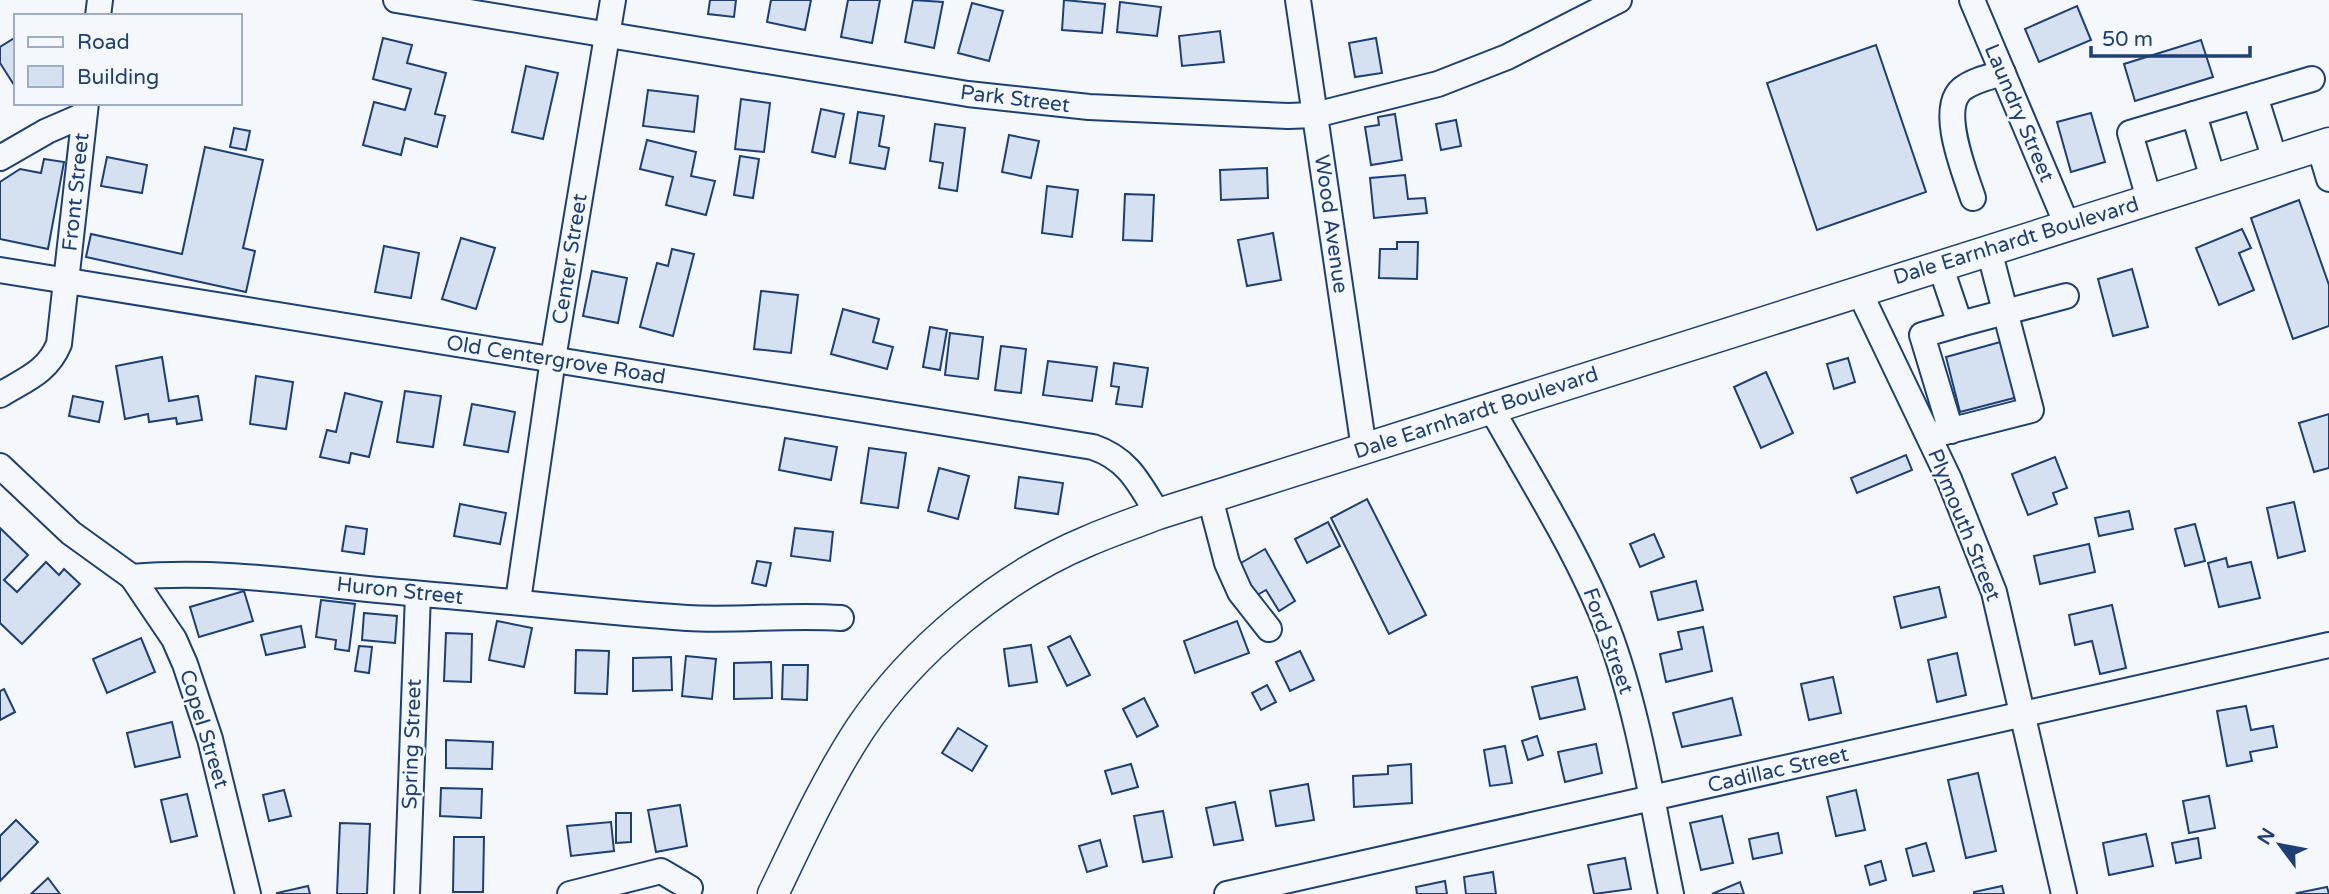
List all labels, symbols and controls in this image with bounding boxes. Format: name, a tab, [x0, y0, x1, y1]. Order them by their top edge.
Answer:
legend	[14, 14, 242, 105]
scale bar	[2091, 14, 2250, 58]
text: 50 m	[2102, 27, 2153, 52]
text: Road	[77, 30, 130, 55]
street label: Laundry Street	[1979, 40, 2059, 186]
text: Building	[77, 65, 159, 90]
street label: Park Street	[959, 80, 1071, 118]
street label: Front Street	[57, 132, 95, 252]
street label: Wood Avenue	[1309, 153, 1353, 295]
street label: Center Street	[547, 192, 593, 326]
street label: Dale Earnhardt Boulevard	[1890, 192, 2142, 290]
street label: Old Centergrove Road	[445, 330, 667, 390]
street label: Dale Earnhardt Boulevard	[1351, 362, 1601, 464]
street label: Plymouth Street	[1922, 445, 2006, 605]
street label: Huron Street	[335, 572, 465, 610]
street label: Ford Street	[1577, 584, 1639, 698]
street label: Copel Street	[174, 667, 234, 791]
street label: Spring Street	[397, 678, 427, 810]
street label: Cadillac Street	[1705, 742, 1851, 798]
north arrow	[2245, 810, 2315, 880]
text: N	[2253, 824, 2280, 849]

